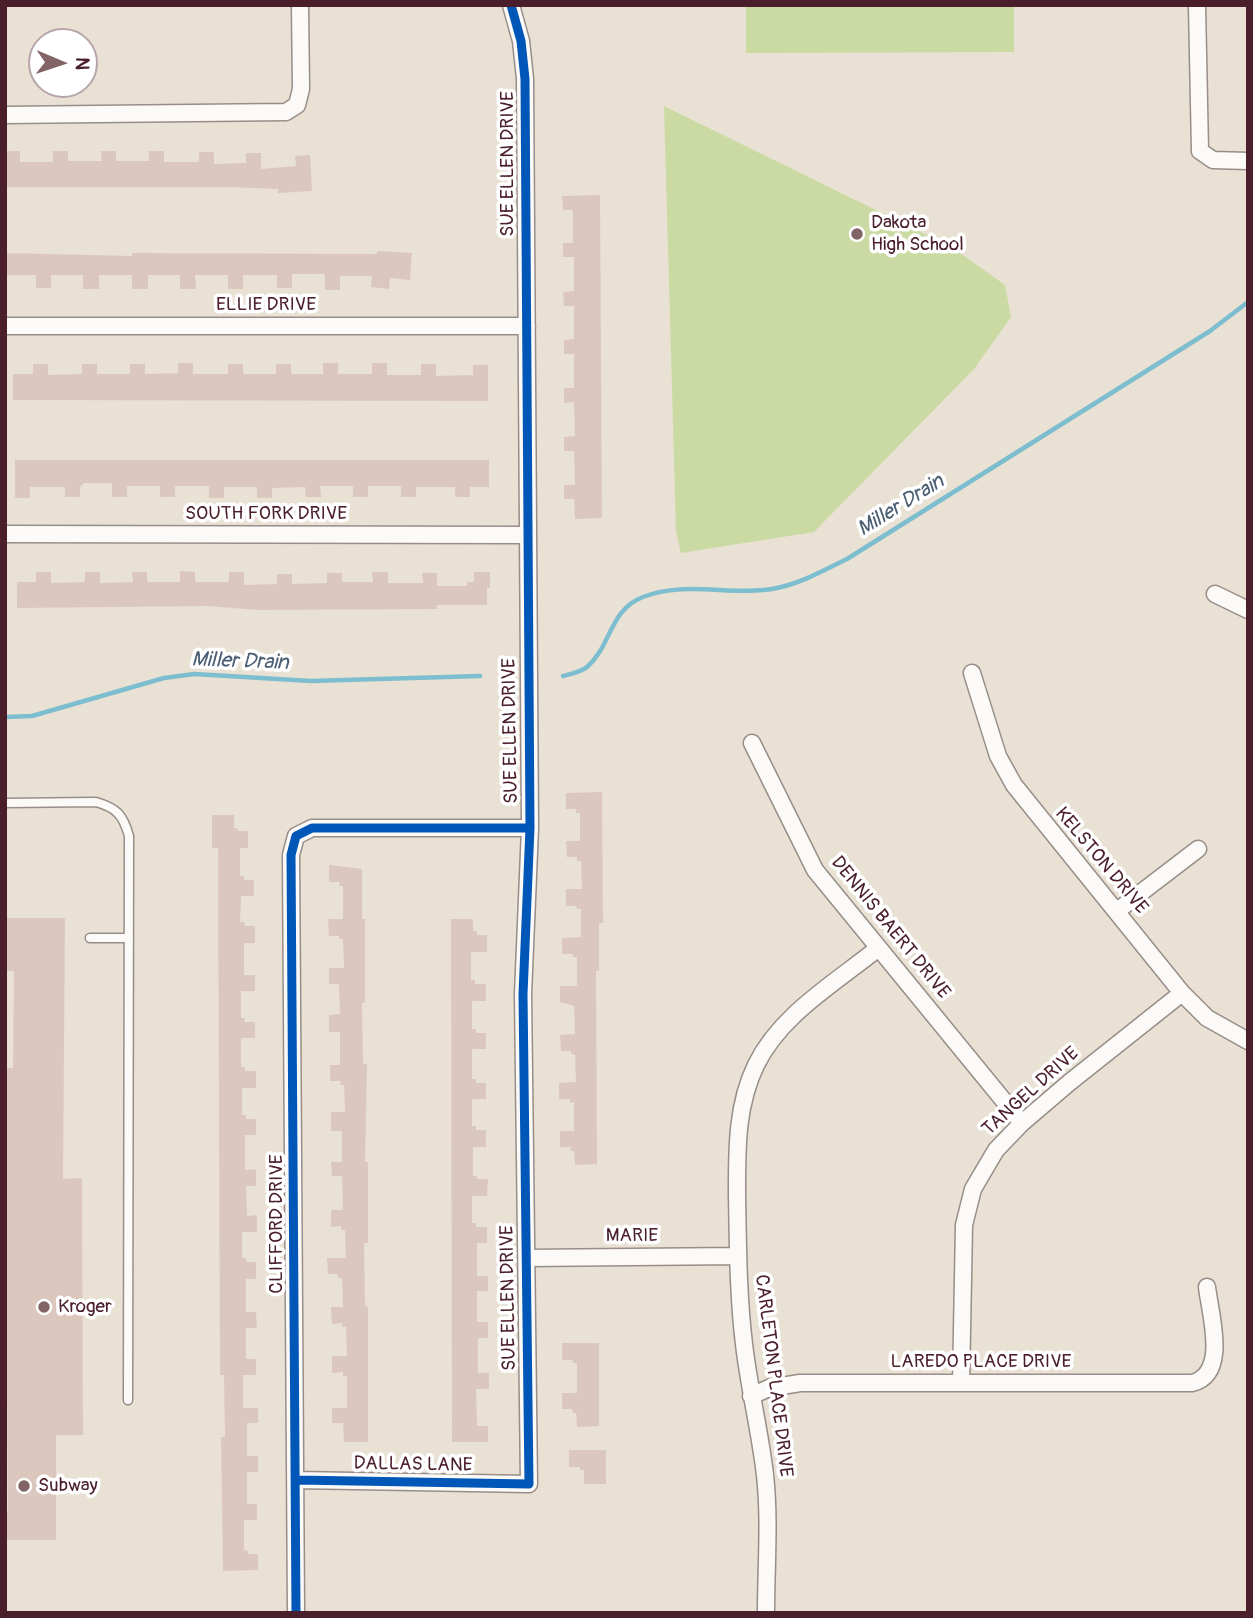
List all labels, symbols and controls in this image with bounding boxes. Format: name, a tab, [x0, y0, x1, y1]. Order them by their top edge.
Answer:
north arrow	[28, 28, 98, 98]
text: N	[70, 57, 94, 70]
street label: SUE ELLEN DRIVE	[497, 91, 519, 237]
place label: Dakota High School	[871, 212, 964, 256]
marker: Dakota High School	[849, 226, 865, 242]
street label: ELLIE DRIVE	[216, 294, 316, 316]
water label: Miller Drain	[853, 470, 949, 542]
street label: SOUTH FORK DRIVE	[185, 503, 347, 525]
water label: Miller Drain	[191, 648, 289, 676]
street label: SUE ELLEN DRIVE	[498, 658, 524, 804]
street label: KELSTON DRIVE	[1050, 803, 1152, 919]
street label: DENNIS BAERT DRIVE	[826, 852, 954, 1004]
street label: TANGEL DRIVE	[978, 1043, 1084, 1141]
street label: CLIFFORD DRIVE	[266, 1154, 288, 1294]
street label: SUE ELLEN DRIVE	[496, 1225, 522, 1371]
street label: MARIE	[606, 1225, 658, 1247]
street label: CARLETON PLACE DRIVE	[749, 1273, 797, 1479]
place label: Kroger	[58, 1296, 112, 1318]
marker: Kroger	[36, 1299, 52, 1315]
street label: LAREDO PLACE DRIVE	[891, 1351, 1071, 1373]
street label: DALLAS LANE	[353, 1453, 473, 1477]
place label: Subway	[38, 1475, 98, 1497]
marker: Subway	[16, 1478, 32, 1494]

